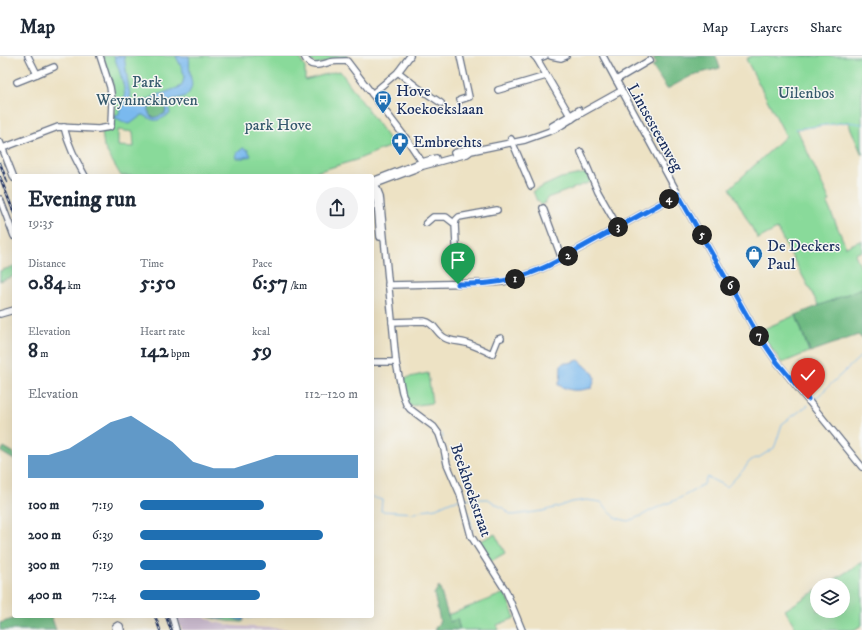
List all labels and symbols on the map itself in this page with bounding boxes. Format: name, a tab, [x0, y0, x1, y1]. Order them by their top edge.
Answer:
park label: Park Weyninckhoven	[95, 72, 199, 110]
street label: Lintsesteenweg	[623, 80, 688, 175]
place label: Hove Koekoekslaan	[396, 81, 484, 119]
park label: Uilenbos	[778, 83, 834, 103]
bus stop icon: Hove Koekoekslaan	[373, 89, 393, 114]
park label: park Hove	[244, 115, 312, 135]
pharmacy icon: Embrechts	[390, 131, 410, 156]
place label: Embrechts	[413, 132, 482, 152]
pin: 4	[659, 189, 679, 209]
pin: 3	[608, 217, 628, 237]
pin: 5	[692, 225, 712, 245]
place label: De Deckers Paul	[767, 236, 840, 274]
pin	[441, 243, 475, 284]
shop icon: De Deckers Paul	[744, 244, 764, 269]
pin: 2	[558, 246, 578, 266]
pin: 1	[505, 269, 525, 289]
pin: 6	[720, 276, 740, 296]
pin: 7	[749, 326, 769, 346]
pin	[791, 358, 825, 399]
street label: Beekhoekstraat	[446, 441, 496, 539]

